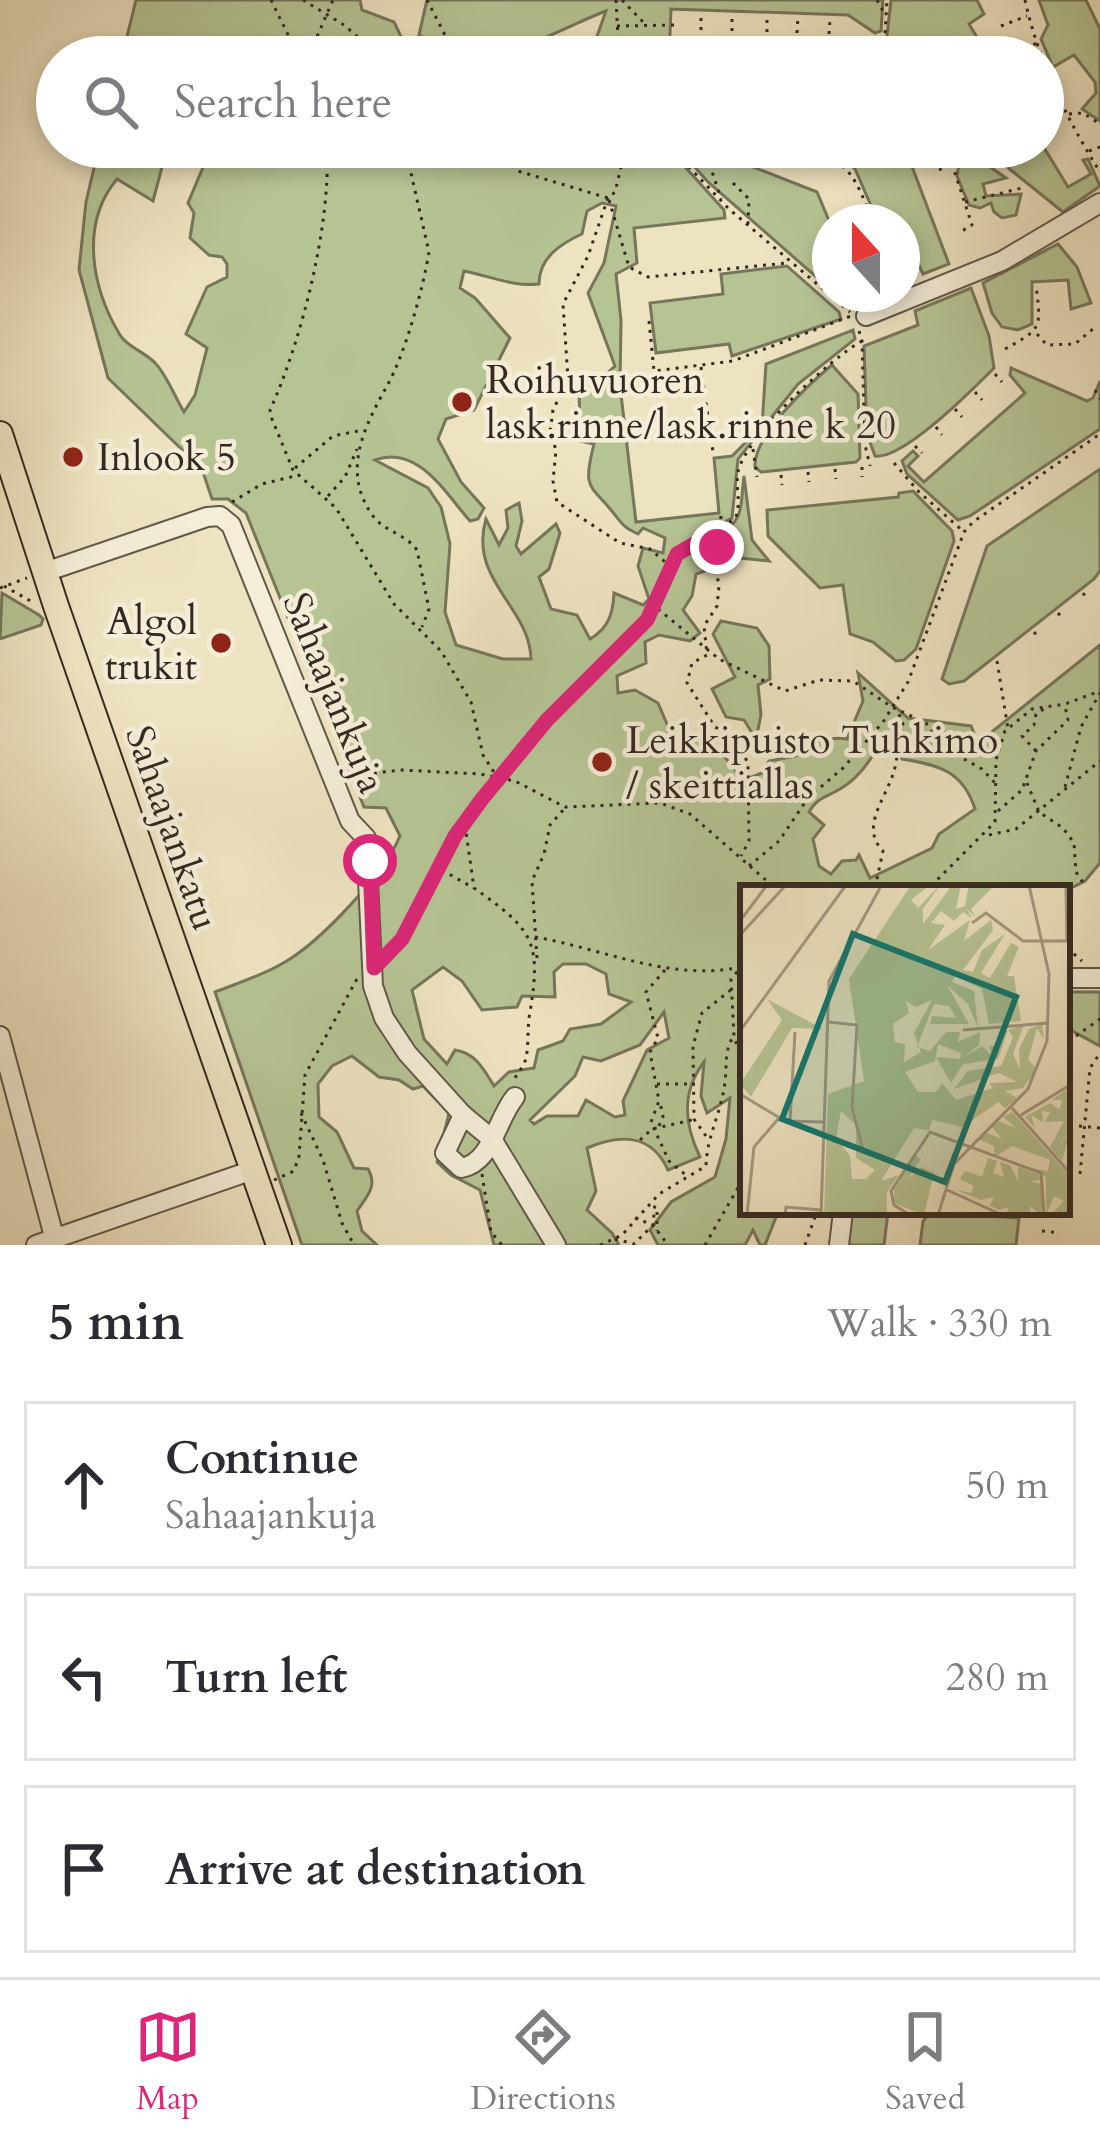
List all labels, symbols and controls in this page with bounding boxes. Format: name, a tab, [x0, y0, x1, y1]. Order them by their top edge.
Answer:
search box	[36, 36, 1064, 168]
icon: search	[78, 69, 144, 135]
text: Search here	[174, 72, 392, 133]
north arrow	[812, 204, 920, 312]
place label: Roihuvuoren lask.rinne/lask.rinne k 20	[486, 354, 896, 452]
marker: Roihuvuoren lask.rinne/lask.rinne k 20	[449, 389, 475, 415]
place label: Inlook 5	[97, 431, 236, 484]
marker: Inlook 5	[60, 444, 86, 470]
route end	[690, 520, 744, 574]
street label: Sahaajankuja	[270, 585, 398, 801]
place label: Algol trukit	[105, 595, 197, 693]
marker: Algol trukit	[208, 630, 234, 656]
place label: Leikkipuisto Tuhkimo / skeittiallas	[626, 714, 998, 812]
street label: Sahaajankatu	[112, 719, 232, 937]
marker: Leikkipuisto Tuhkimo / skeittiallas	[589, 749, 615, 775]
route start	[343, 834, 397, 888]
inset map	[740, 885, 1070, 1215]
text: 5 min	[48, 1288, 184, 1358]
text: Walk · 330 m	[827, 1297, 1052, 1350]
text: Continue	[165, 1428, 359, 1489]
icon: ahead	[51, 1452, 117, 1518]
text: 50 m	[966, 1459, 1049, 1512]
text: Sahaajankuja	[165, 1489, 377, 1542]
icon: left	[51, 1644, 117, 1710]
text: Turn left	[165, 1647, 347, 1708]
text: 280 m	[946, 1651, 1049, 1704]
icon: arrive	[51, 1836, 117, 1902]
text: Arrive at destination	[165, 1839, 585, 1900]
tab: Map	[135, 2004, 201, 2121]
tab: Directions	[470, 2004, 616, 2121]
tab: Saved	[885, 2004, 965, 2121]

